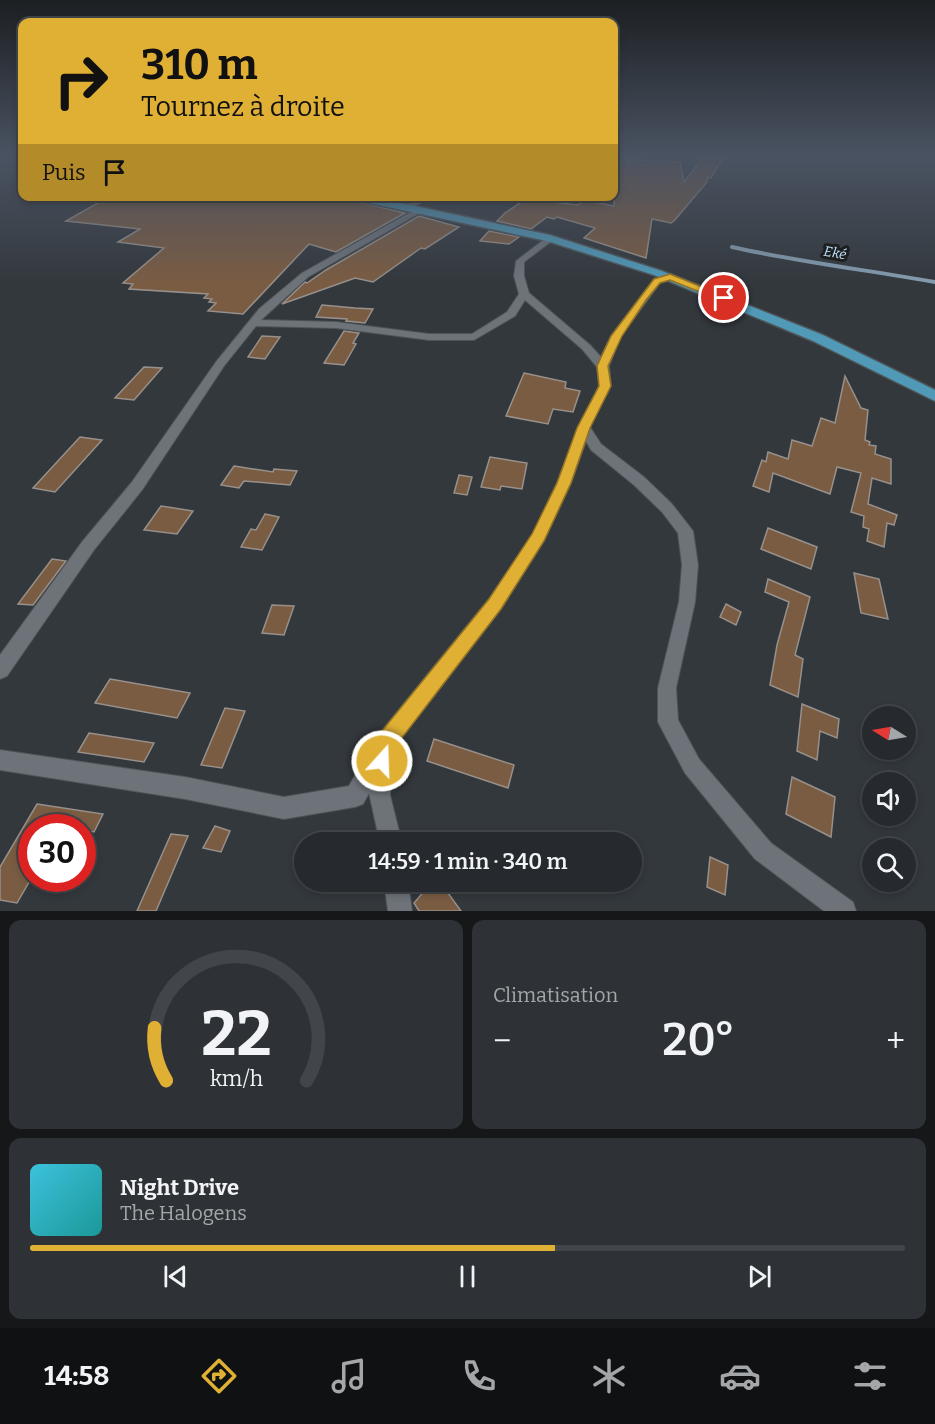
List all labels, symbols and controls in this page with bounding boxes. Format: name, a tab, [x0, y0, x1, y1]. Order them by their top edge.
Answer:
text: 310 m	[141, 40, 258, 90]
icon: right	[42, 42, 120, 120]
text: Tournez à droite	[141, 91, 345, 123]
icon: arrive	[98, 156, 131, 189]
text: Puis	[42, 159, 86, 186]
water label: Eké	[822, 243, 848, 263]
pin	[698, 272, 749, 323]
icon: arrive	[707, 281, 740, 314]
north arrow	[862, 706, 916, 760]
map controls	[862, 706, 916, 892]
position arrow	[350, 729, 414, 793]
button: sound	[862, 772, 916, 826]
speed limit sign: 30	[18, 814, 96, 892]
button: search	[862, 838, 916, 892]
text: 14:59 · 1 min · 340 m	[369, 848, 567, 875]
text: Climatisation	[493, 983, 618, 1007]
text: 22	[201, 997, 271, 1072]
text: 20°	[662, 1013, 735, 1067]
text: −	[493, 1021, 511, 1061]
text: +	[886, 1021, 905, 1061]
text: km/h	[209, 1067, 263, 1093]
text: Night Drive	[120, 1174, 239, 1201]
text: The Halogens	[120, 1201, 247, 1225]
icon: previous	[159, 1260, 192, 1293]
icon: pause	[451, 1260, 484, 1293]
icon: next	[743, 1260, 776, 1293]
icon: directions	[198, 1355, 240, 1397]
icon: music	[328, 1355, 370, 1397]
icon: phone	[458, 1355, 500, 1397]
icon: climate	[588, 1355, 630, 1397]
icon: car	[719, 1355, 761, 1397]
icon: filters	[849, 1355, 891, 1397]
text: 14:58	[44, 1360, 110, 1392]

